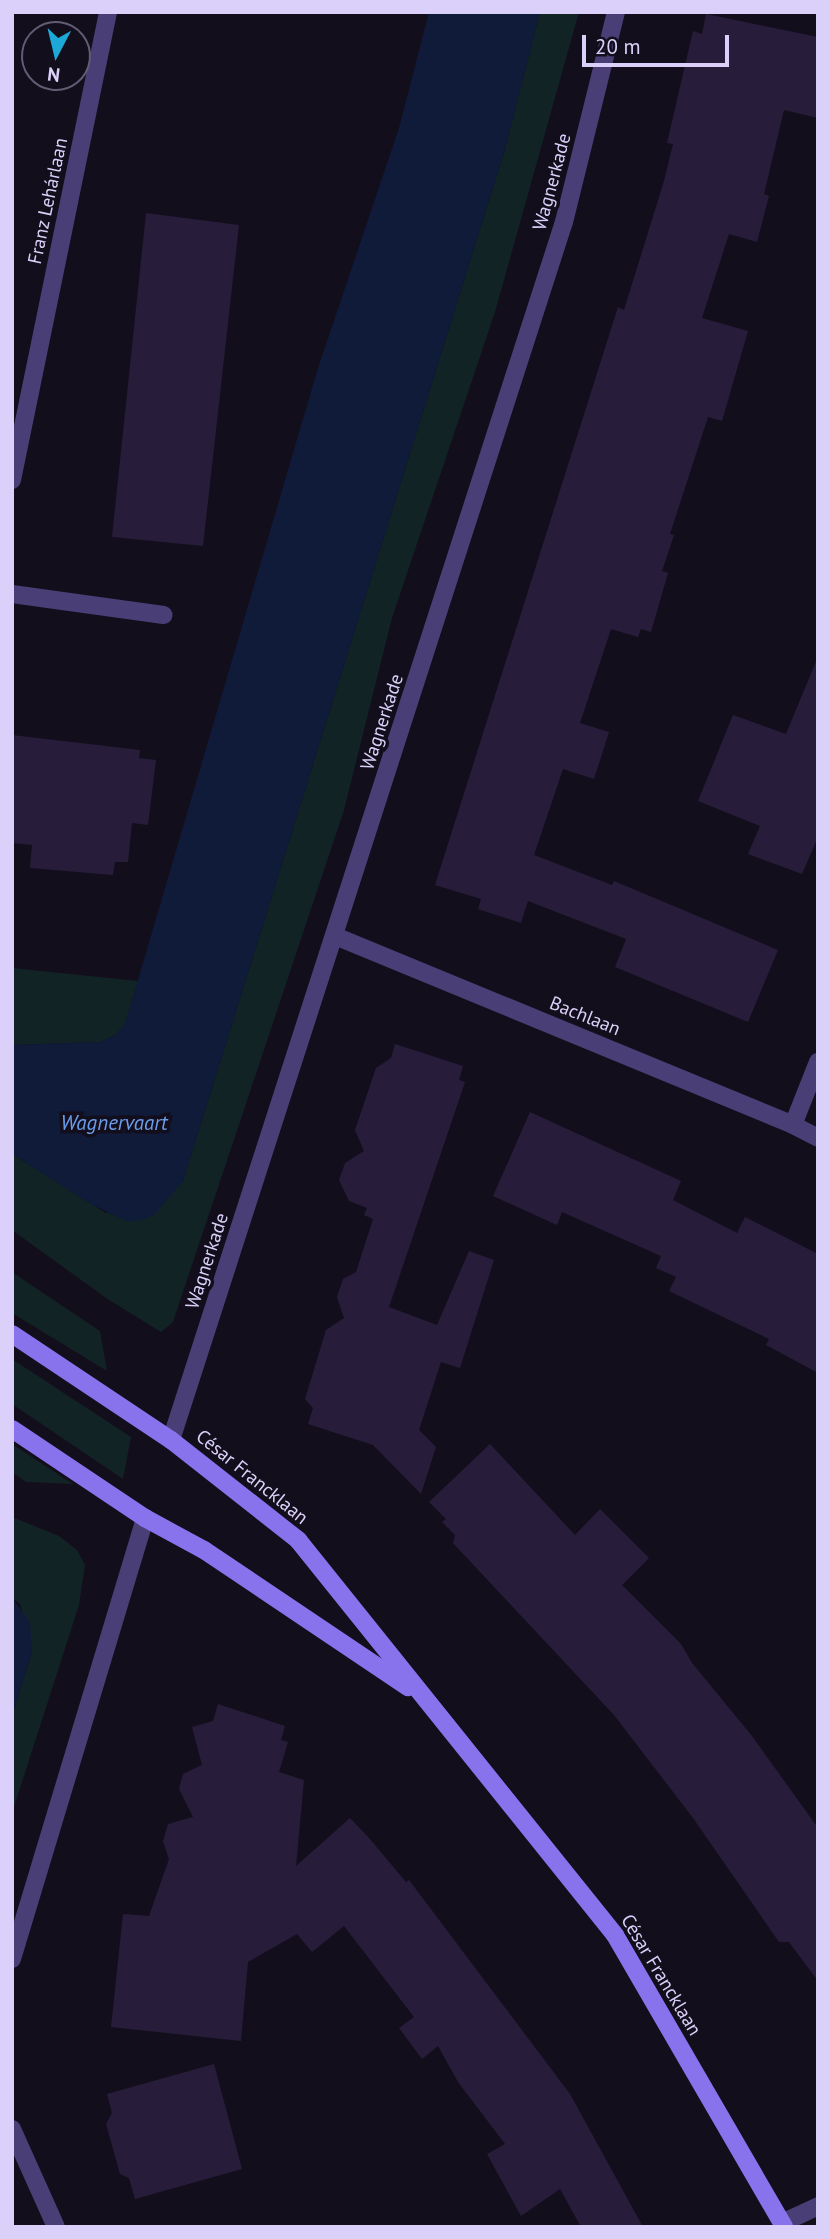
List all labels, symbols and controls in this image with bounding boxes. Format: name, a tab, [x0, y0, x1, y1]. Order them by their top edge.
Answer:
north arrow	[21, 21, 91, 91]
scale bar	[585, 21, 732, 65]
text: 20 m	[595, 33, 641, 60]
text: N	[46, 62, 61, 88]
street label: Wagnerkade	[528, 131, 576, 233]
street label: Franz Lehárlaan	[23, 135, 73, 267]
street label: Wagnerkade	[356, 671, 408, 773]
street label: Bachlaan	[546, 992, 624, 1040]
water label: Wagnervaart	[60, 1110, 168, 1136]
street label: Wagnerkade	[181, 1210, 233, 1312]
street label: César Francklaan	[191, 1425, 313, 1529]
street label: César Francklaan	[616, 1910, 706, 2040]

